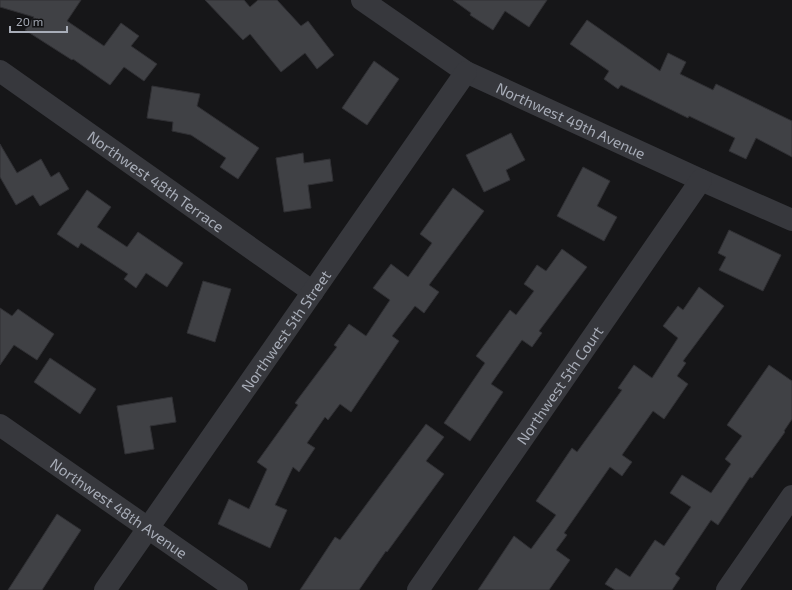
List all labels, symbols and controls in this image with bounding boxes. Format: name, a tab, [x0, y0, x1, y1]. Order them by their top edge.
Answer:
scale bar	[10, 8, 67, 34]
text: 20 m	[16, 14, 43, 28]
street label: Northwest 49th Avenue	[493, 78, 648, 162]
street label: Northwest 48th Terrace	[84, 127, 228, 236]
street label: Northwest 5th Street	[237, 266, 334, 395]
street label: Northwest 5th Court	[512, 322, 607, 448]
street label: Northwest 48th Avenue	[47, 454, 191, 562]

